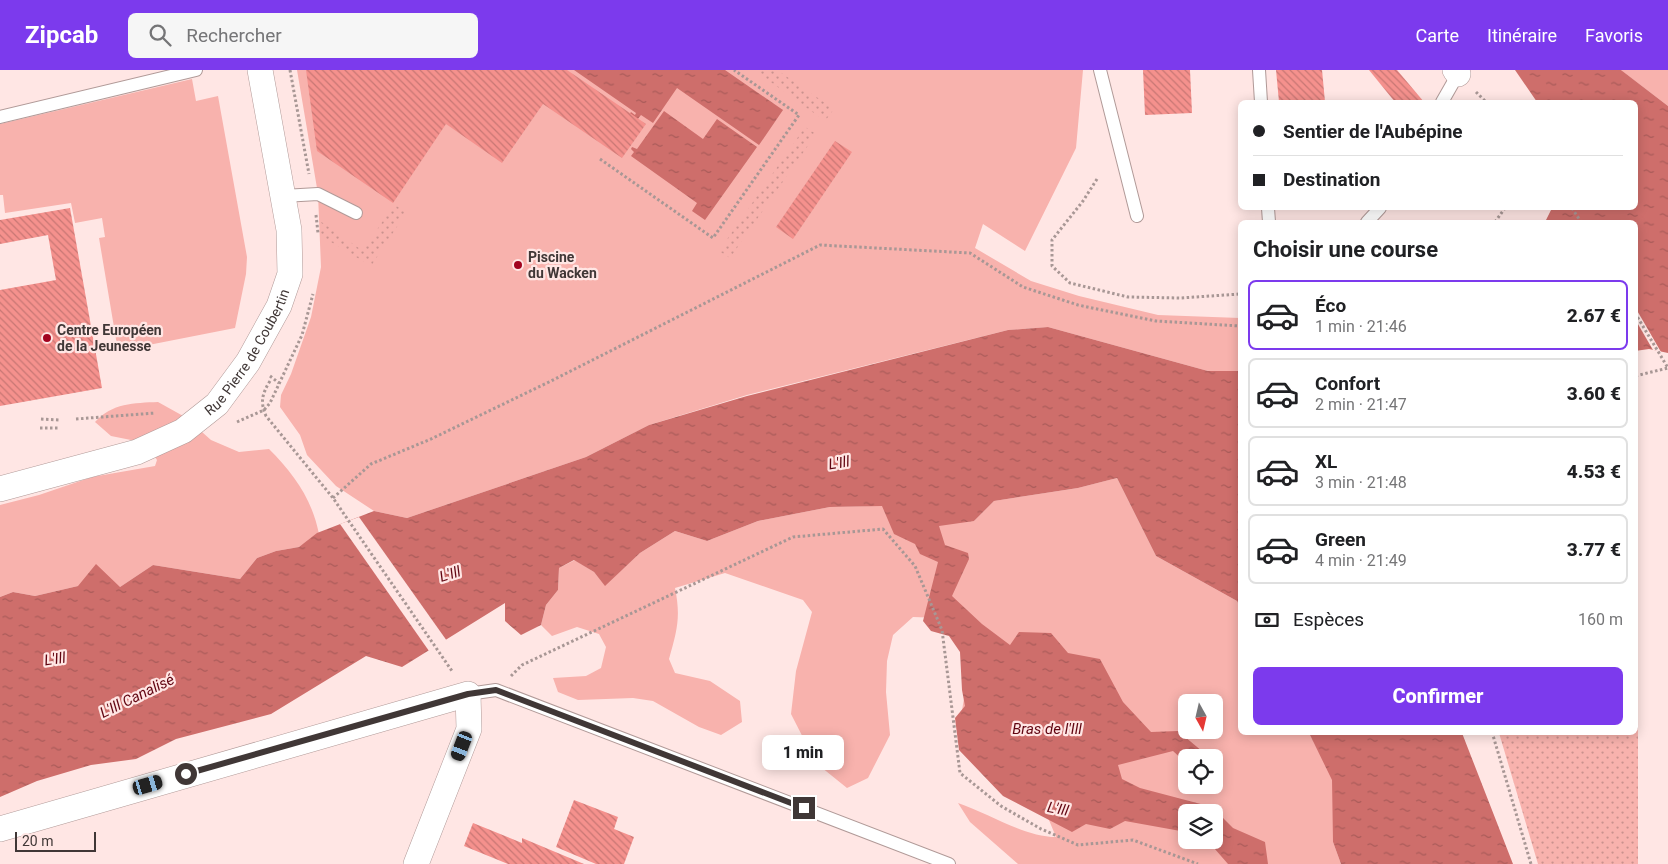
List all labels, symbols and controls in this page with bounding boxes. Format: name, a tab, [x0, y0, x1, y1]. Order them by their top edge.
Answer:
search box	[128, 13, 478, 58]
text: Zipcab	[25, 21, 98, 49]
icon: search	[146, 21, 174, 49]
text: Rechercher	[186, 24, 282, 47]
text: Carte	[1416, 25, 1459, 46]
text: Itinéraire	[1487, 25, 1557, 46]
text: Favoris	[1585, 25, 1643, 46]
text: Sentier de l'Aubépine	[1283, 120, 1463, 143]
text: Destination	[1283, 168, 1380, 191]
text: Choisir une course	[1253, 237, 1438, 262]
place label: Piscine du Wacken	[528, 249, 597, 281]
marker: Piscine du Wacken	[512, 259, 524, 271]
street label: Rue Pierre de Coubertin	[202, 287, 292, 419]
icon: car	[1255, 293, 1300, 338]
text: Éco	[1315, 294, 1346, 317]
text: 2.67 €	[1567, 304, 1621, 327]
text: 1 min · 21:46	[1315, 317, 1407, 336]
place label: Centre Européen de la Jeunesse	[57, 322, 162, 354]
marker: Centre Européen de la Jeunesse	[41, 332, 53, 344]
icon: car	[1255, 371, 1300, 416]
text: Confort	[1315, 372, 1380, 395]
text: 3.60 €	[1567, 382, 1621, 405]
text: 2 min · 21:47	[1315, 395, 1407, 414]
icon: car	[1255, 449, 1300, 494]
text: XL	[1315, 450, 1337, 473]
water label: L'Ill	[827, 452, 851, 474]
text: 4.53 €	[1567, 460, 1621, 483]
text: 3 min · 21:48	[1315, 473, 1407, 492]
icon: car	[1255, 527, 1300, 572]
text: Green	[1315, 528, 1366, 551]
text: 3.77 €	[1567, 538, 1621, 561]
text: 4 min · 21:49	[1315, 551, 1407, 570]
water label: L'Ill	[437, 562, 463, 586]
icon: cash	[1253, 606, 1281, 634]
text: Espèces	[1293, 608, 1364, 631]
text: 160 m	[1578, 610, 1623, 629]
water label: L'Ill	[43, 649, 67, 669]
button: Confirmer	[1253, 667, 1623, 725]
water label: L'Ill Canalisé	[97, 670, 177, 722]
north arrow	[1178, 694, 1222, 739]
map controls	[1178, 694, 1223, 849]
water label: Bras de l'Ill	[1012, 720, 1082, 738]
car	[449, 729, 474, 763]
callout: 1 min	[763, 736, 845, 770]
text: 1 min	[783, 743, 823, 762]
button: locate	[1178, 749, 1223, 794]
route start	[175, 763, 197, 785]
car	[131, 774, 164, 796]
route end	[793, 797, 815, 819]
water label: L'Ill	[1046, 798, 1071, 820]
button: layers	[1178, 804, 1223, 849]
scale bar	[15, 829, 96, 852]
text: 20 m	[22, 833, 54, 849]

